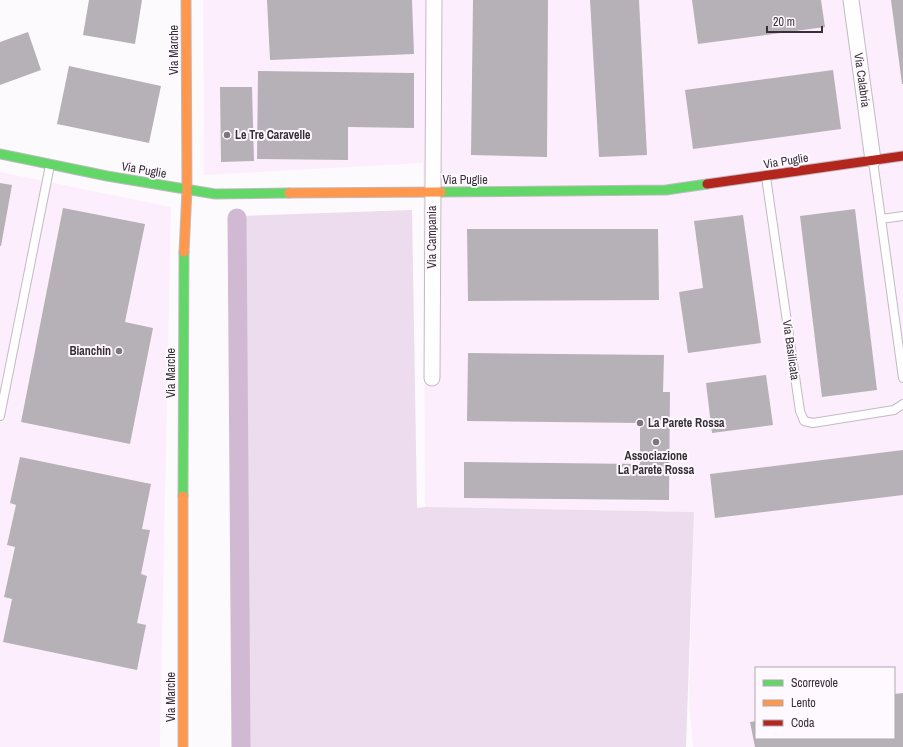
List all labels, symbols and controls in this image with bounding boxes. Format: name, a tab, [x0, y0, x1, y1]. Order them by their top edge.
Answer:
scale bar	[767, 8, 822, 34]
text: 20 m	[773, 14, 795, 30]
street label: Via Marche	[166, 25, 182, 75]
street label: Via Calabria	[850, 52, 874, 109]
place label: Le Tre Caravelle	[235, 127, 311, 143]
marker: Le Tre Caravelle	[222, 130, 232, 140]
street label: Via Puglie	[762, 150, 810, 172]
street label: Via Puglie	[120, 158, 168, 182]
street label: Via Puglie	[442, 172, 488, 188]
street label: Via Campania	[424, 205, 440, 268]
street label: Via Basilicata	[779, 319, 803, 382]
place label: Bianchin	[69, 343, 111, 359]
marker: Bianchin	[114, 346, 124, 356]
street label: Via Marche	[163, 348, 179, 398]
place label: La Parete Rossa	[648, 415, 725, 431]
marker: La Parete Rossa	[635, 418, 645, 428]
marker: Associazione La Parete Rossa	[651, 437, 661, 447]
place label: Associazione La Parete Rossa	[618, 448, 695, 478]
legend	[755, 667, 895, 739]
street label: Via Marche	[163, 672, 179, 722]
text: Scorrevole	[791, 675, 838, 691]
text: Lento	[791, 695, 816, 711]
text: Coda	[791, 715, 815, 731]

